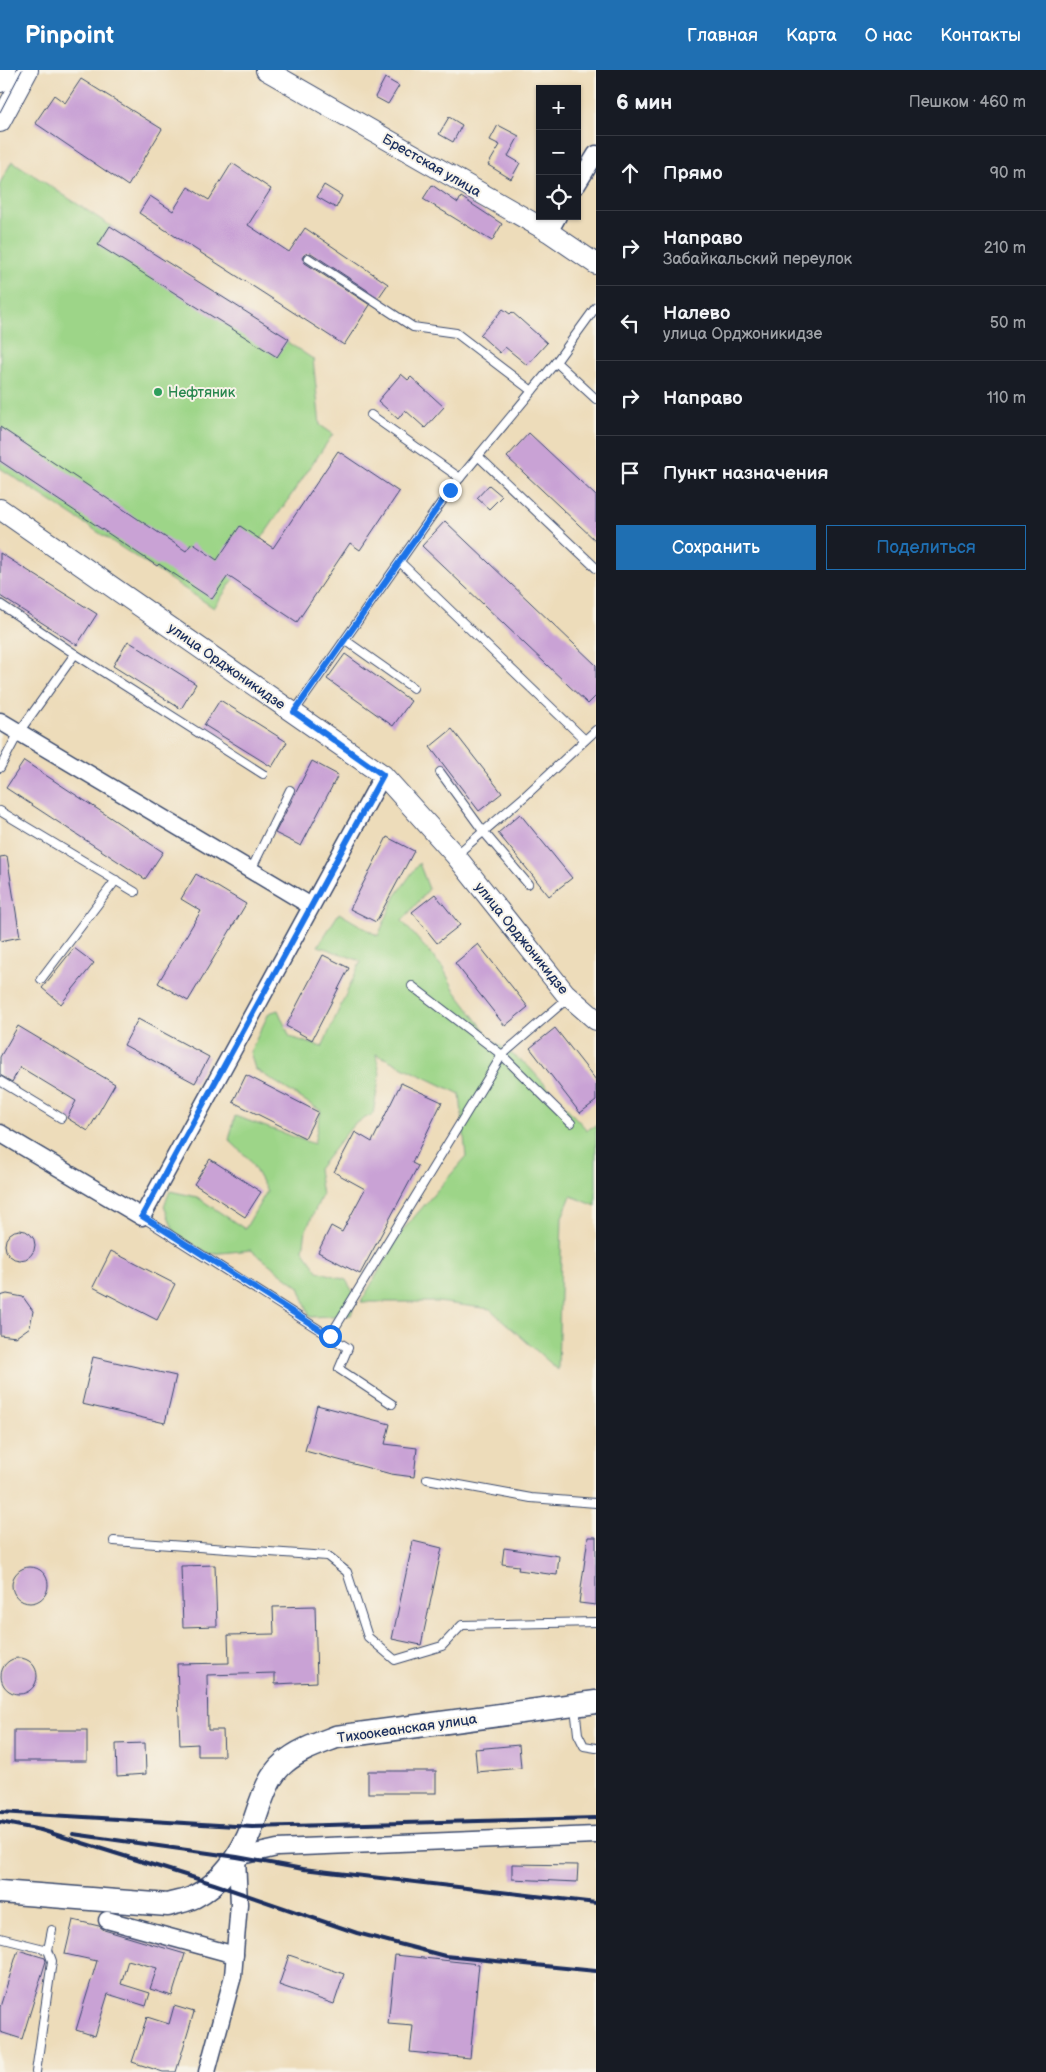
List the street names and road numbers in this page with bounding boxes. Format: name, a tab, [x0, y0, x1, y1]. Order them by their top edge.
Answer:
street label: Брестская улица	[379, 130, 485, 201]
street label: улица Орджоникидзе	[165, 619, 289, 713]
street label: улица Орджоникидзе	[471, 879, 572, 998]
street label: Тихоокеанская улица	[336, 1710, 479, 1747]

